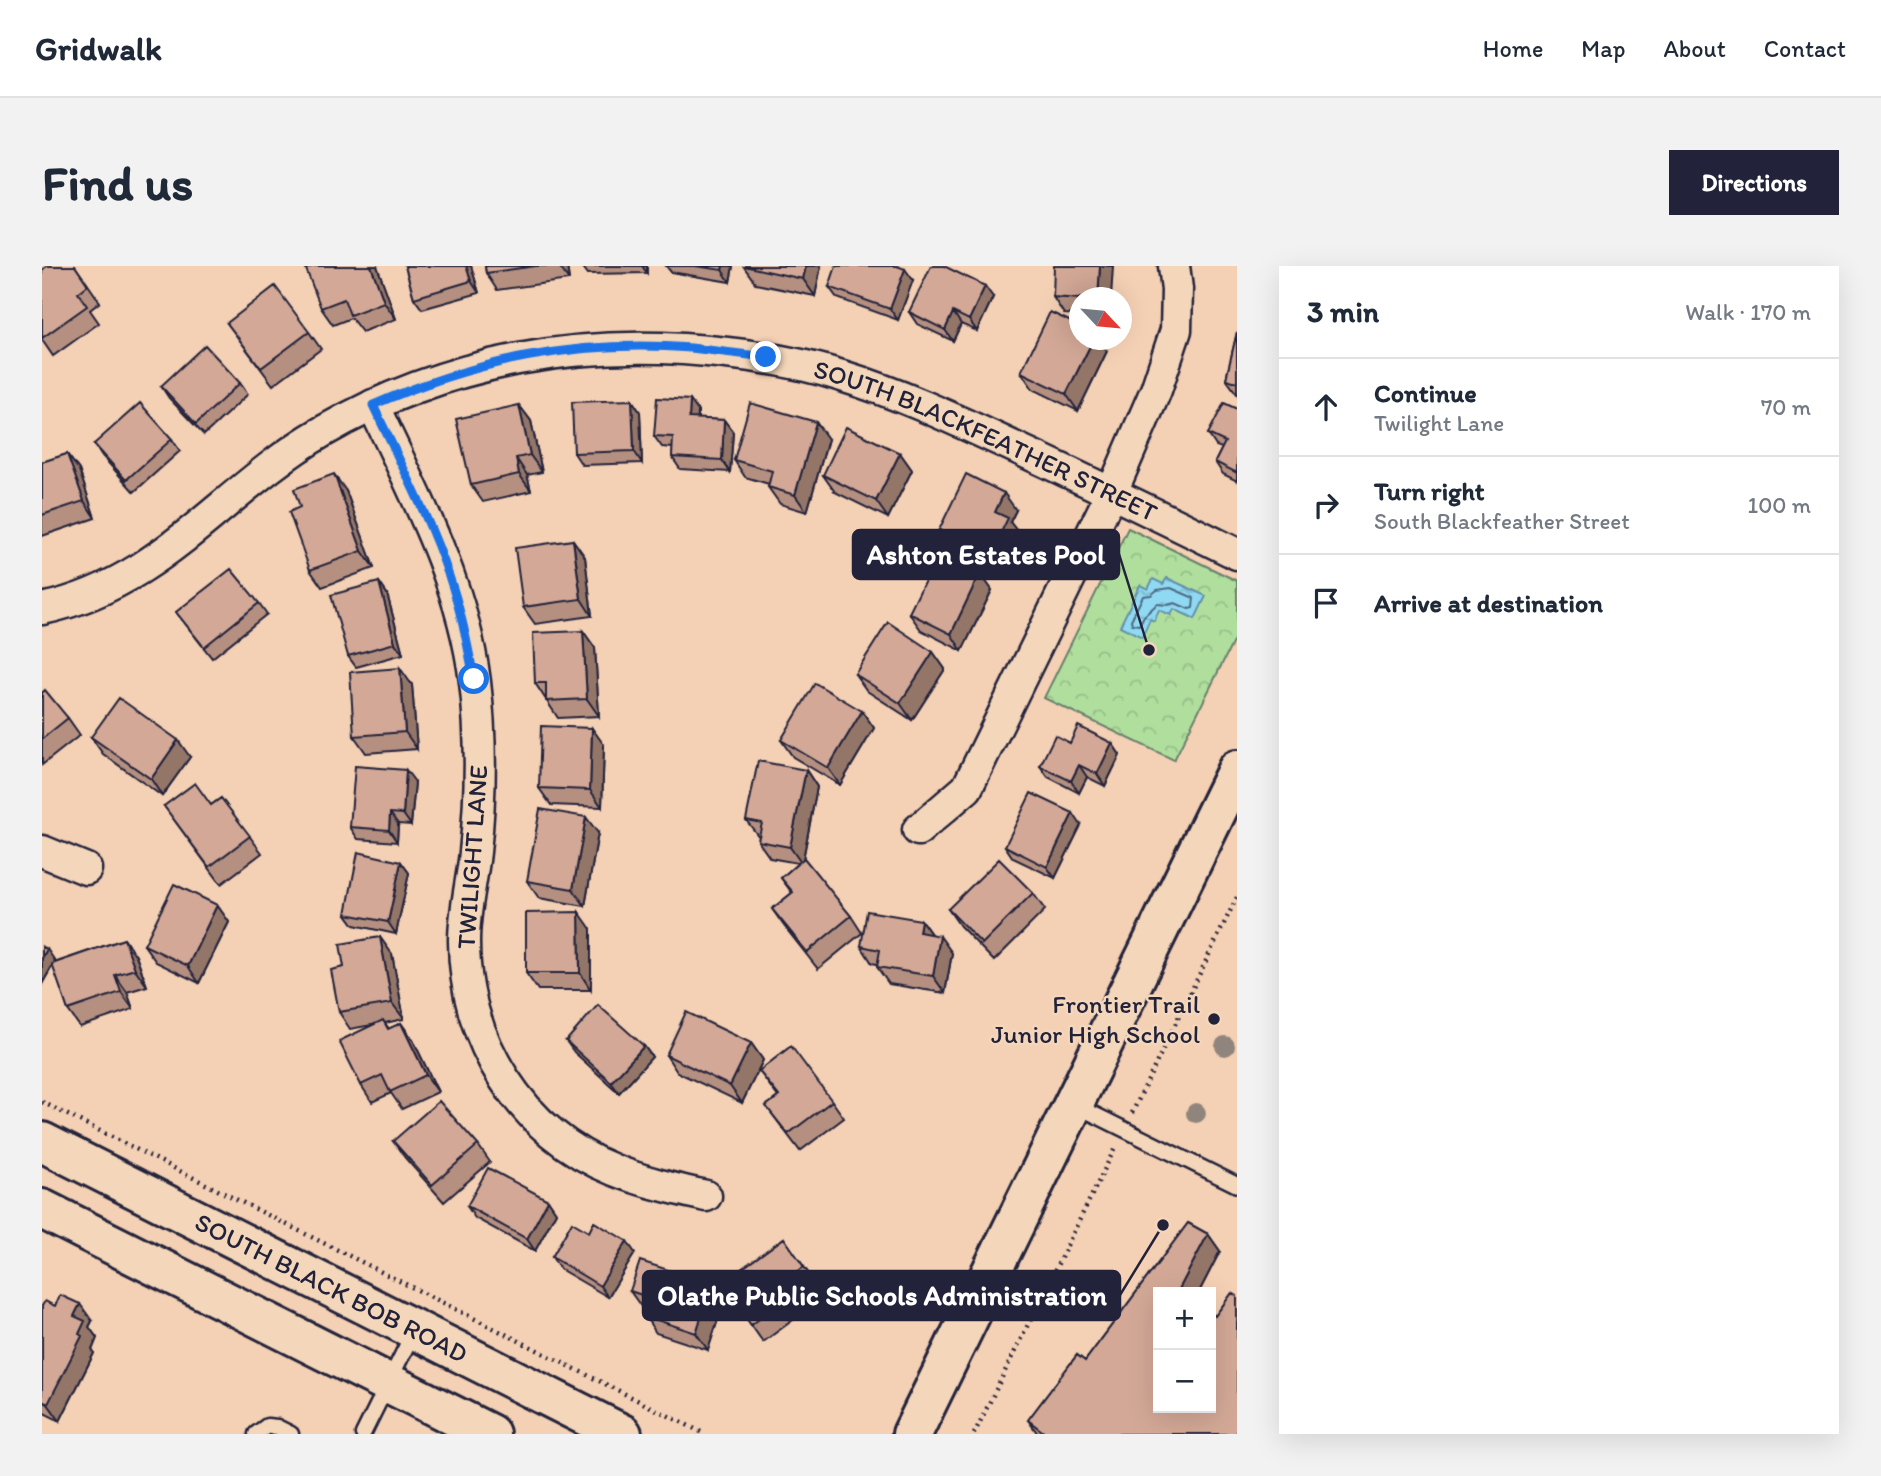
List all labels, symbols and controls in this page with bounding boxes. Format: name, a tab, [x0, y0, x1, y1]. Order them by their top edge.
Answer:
text: Gridwalk	[35, 29, 162, 68]
text: Home	[1483, 34, 1543, 63]
text: Map	[1581, 34, 1625, 63]
text: About	[1663, 34, 1726, 63]
text: Contact	[1764, 34, 1846, 63]
button: Directions	[1669, 150, 1839, 215]
text: Find us	[42, 153, 193, 212]
north arrow	[1069, 287, 1132, 350]
text: 3 min	[1307, 293, 1379, 330]
text: Walk · 170 m	[1685, 298, 1811, 326]
route end	[750, 341, 781, 372]
street label: SOUTH BLACKFEATHER STREET	[810, 353, 1163, 529]
text: Continue	[1374, 377, 1477, 409]
icon: ahead	[1307, 388, 1345, 426]
text: 70 m	[1761, 393, 1811, 421]
text: Twilight Lane	[1374, 409, 1504, 437]
text: Turn right	[1374, 475, 1485, 507]
icon: right	[1307, 486, 1345, 524]
text: 100 m	[1747, 491, 1811, 519]
text: South Blackfeather Street	[1374, 507, 1630, 535]
callout: Ashton Estates Pool	[853, 530, 1119, 579]
text: Ashton Estates Pool	[866, 537, 1105, 571]
icon: arrive	[1307, 584, 1345, 622]
text: Arrive at destination	[1374, 587, 1603, 619]
route start	[458, 663, 489, 694]
street label: TWILIGHT LANE	[450, 764, 494, 950]
place label: Frontier Trail Junior High School	[991, 988, 1200, 1050]
marker: Frontier Trail Junior High School	[1206, 1011, 1222, 1027]
street label: SOUTH BLACK BOB ROAD	[190, 1206, 473, 1370]
callout: Olathe Public Schools Administration	[643, 1271, 1120, 1320]
text: Olathe Public Schools Administration	[657, 1278, 1107, 1312]
map controls	[1153, 1287, 1216, 1413]
button: +	[1153, 1287, 1216, 1350]
button: −	[1153, 1350, 1216, 1413]

